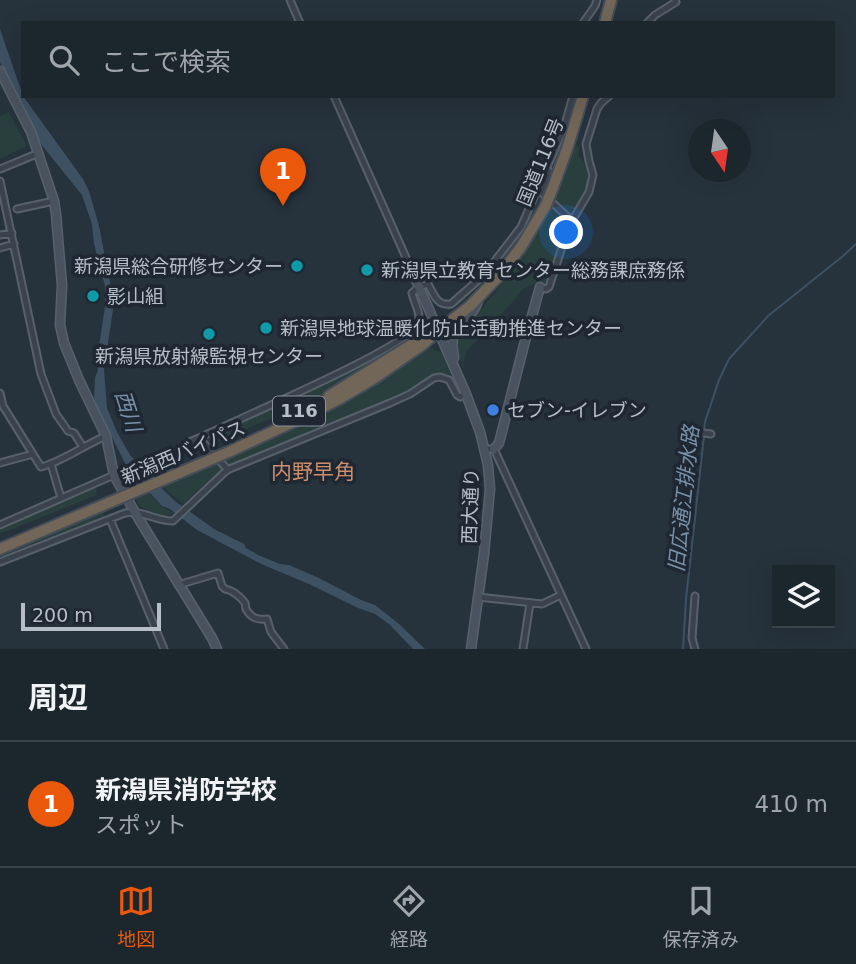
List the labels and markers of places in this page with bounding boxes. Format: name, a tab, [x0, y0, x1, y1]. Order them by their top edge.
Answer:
pin: 1	[260, 148, 306, 206]
place label: 新潟県総合研修センター	[74, 255, 283, 277]
marker: 新潟県総合研修センター	[289, 258, 305, 274]
place label: 新潟県立教育センター総務課庶務係	[381, 259, 685, 281]
marker: 新潟県立教育センター総務課庶務係	[359, 262, 375, 278]
place label: 影山組	[107, 285, 164, 307]
marker: 影山組	[85, 288, 101, 304]
place label: 新潟県地球温暖化防止活動推進センター	[280, 317, 622, 339]
marker: 新潟県地球温暖化防止活動推進センター	[258, 320, 274, 336]
marker: 新潟県放射線監視センター	[201, 326, 217, 342]
place label: 新潟県放射線監視センター	[95, 345, 323, 367]
place label: セブン-イレブン	[507, 399, 647, 421]
marker: セブン-イレブン	[485, 402, 501, 418]

